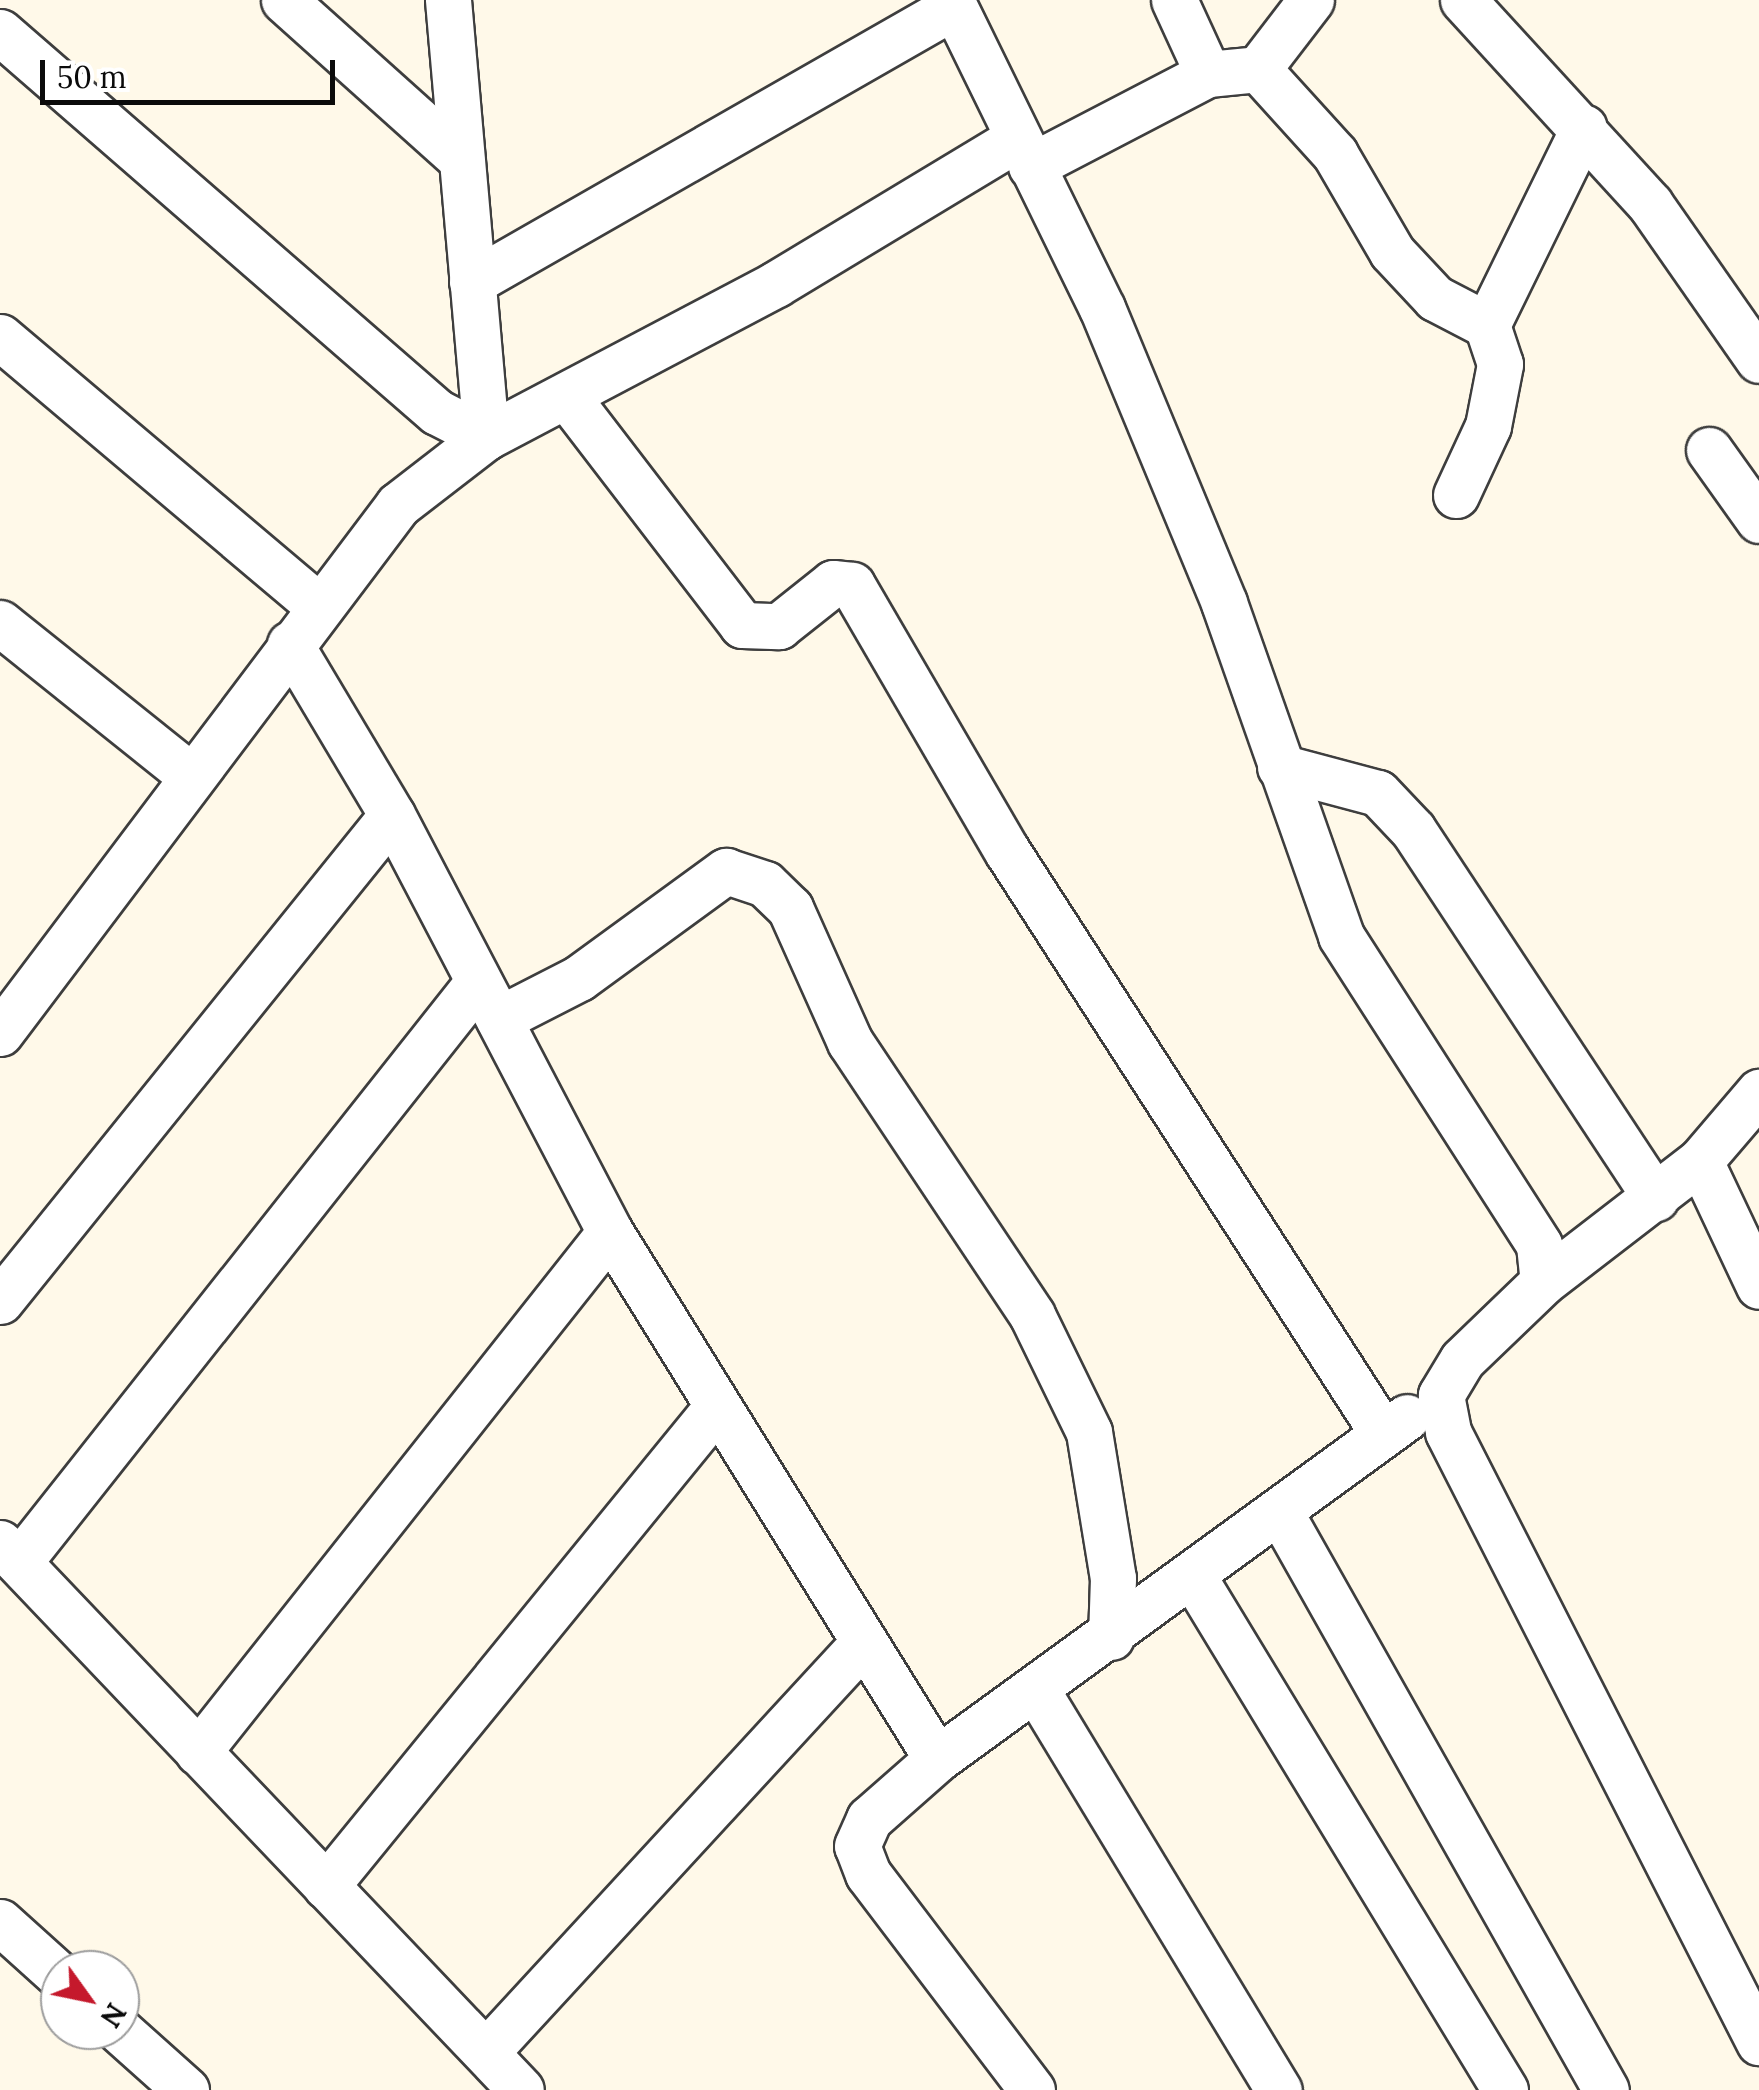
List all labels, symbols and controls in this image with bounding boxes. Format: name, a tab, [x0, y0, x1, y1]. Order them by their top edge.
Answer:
scale bar	[45, 40, 340, 102]
text: 50 m	[57, 58, 127, 96]
north arrow	[40, 1950, 140, 2050]
text: N	[92, 1996, 134, 2034]

